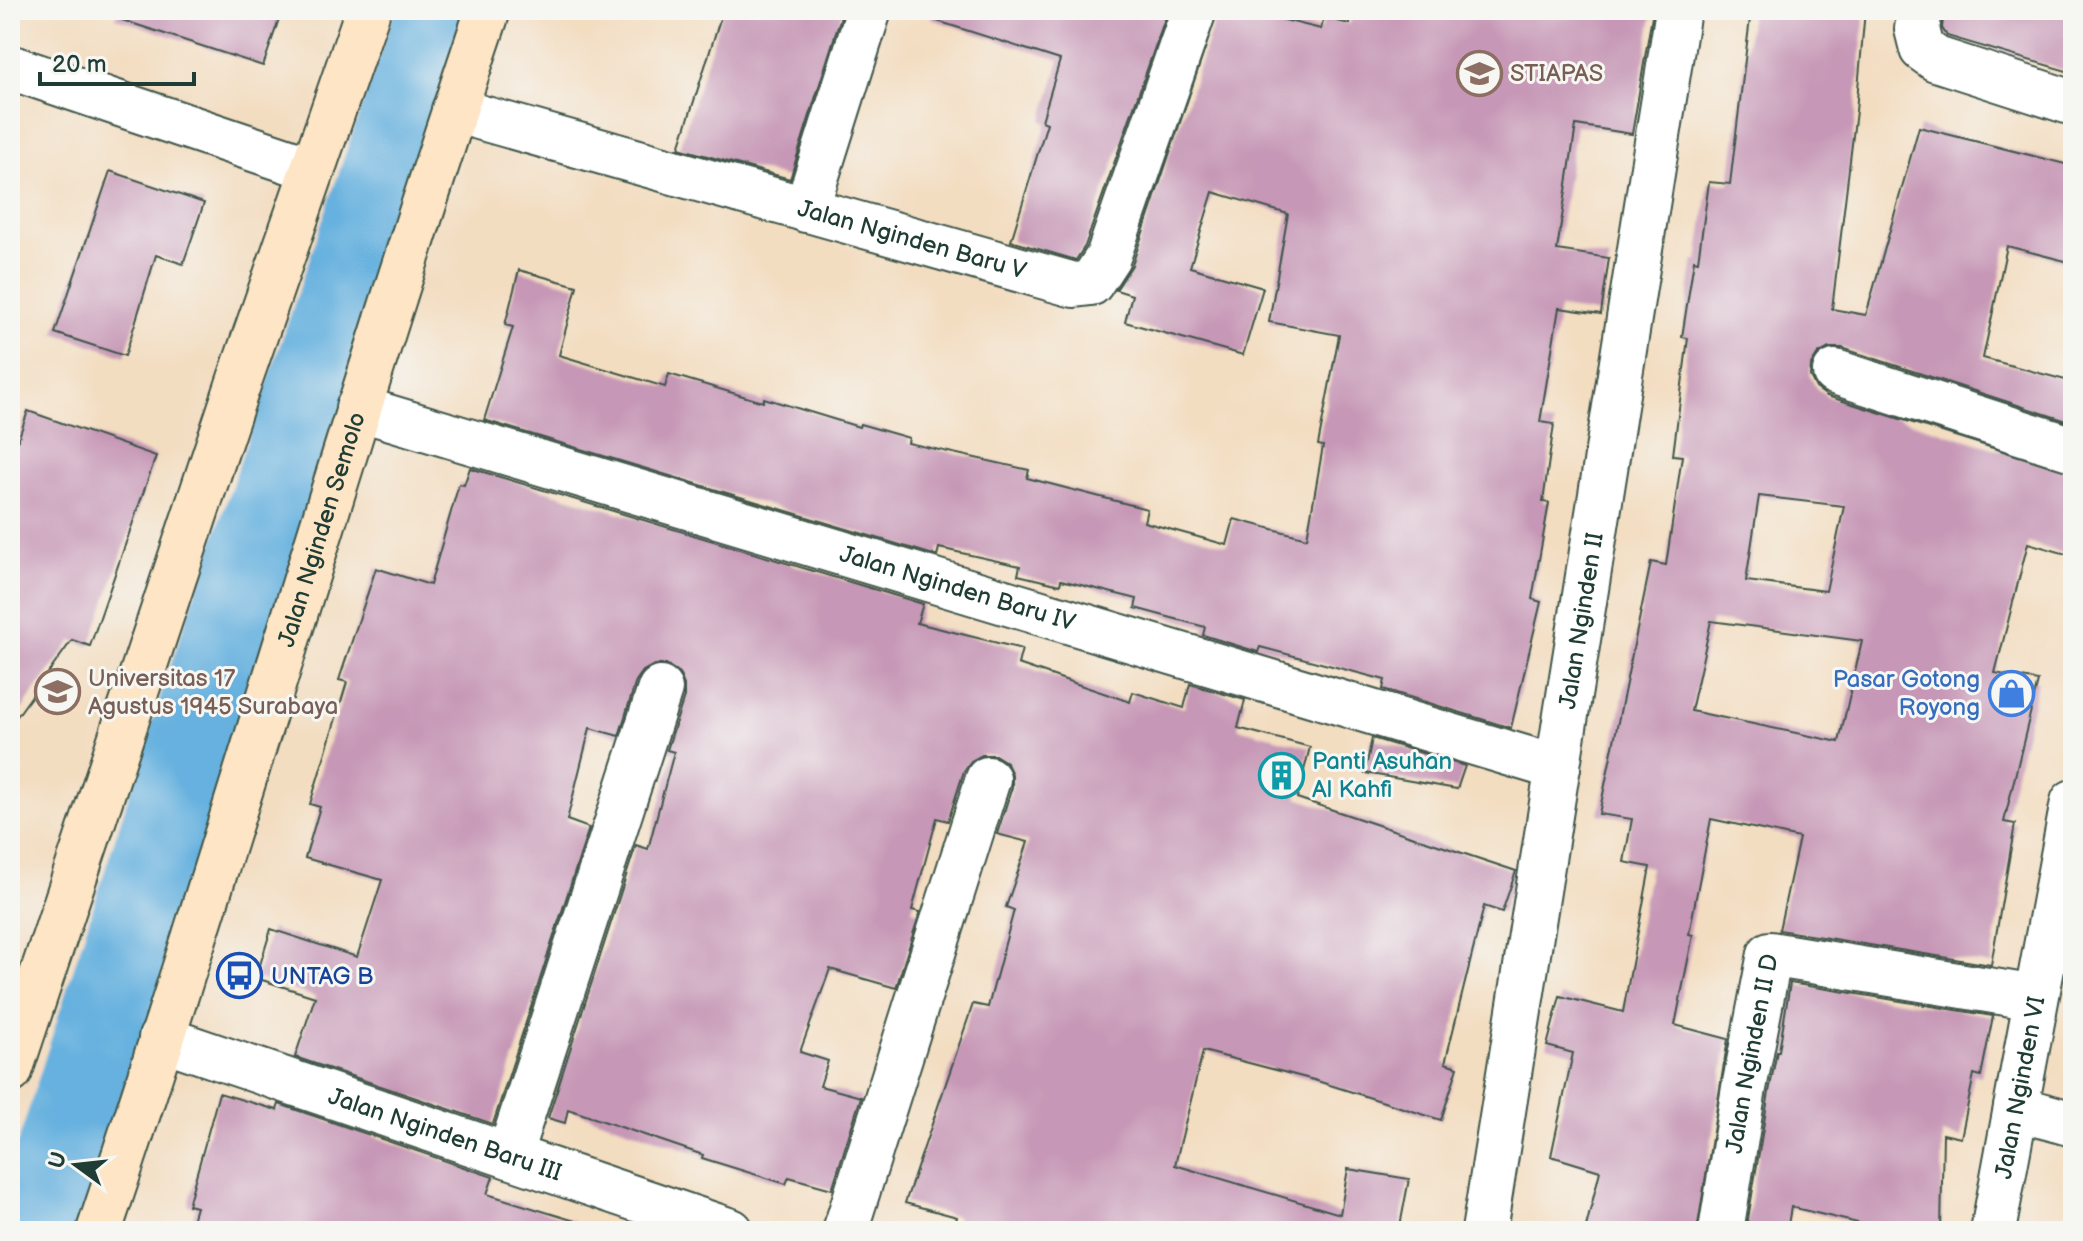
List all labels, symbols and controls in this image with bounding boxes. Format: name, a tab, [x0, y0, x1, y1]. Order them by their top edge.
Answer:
scale bar	[40, 36, 194, 86]
school or university icon: STIAPAS	[1455, 49, 1503, 97]
text: 20 m	[52, 50, 107, 79]
place label: STIAPAS	[1510, 59, 1603, 88]
street label: Jalan Nginden Baru V	[794, 193, 1030, 285]
street label: Jalan Nginden Semolo	[271, 409, 371, 650]
street label: Jalan Nginden II	[1553, 530, 1609, 711]
street label: Jalan Nginden Baru IV	[836, 539, 1079, 637]
place label: Universitas 17 Agustus 1945 Surabaya	[88, 664, 338, 721]
place label: Pasar Gotong Royong	[1833, 665, 1980, 722]
school or university icon: Universitas 17 Agustus 1945 Surabaya	[33, 668, 81, 716]
shop icon: Pasar Gotong Royong	[1987, 669, 2035, 717]
place label: Panti Asuhan Al Kahfi	[1312, 747, 1452, 804]
building icon: Panti Asuhan Al Kahfi	[1257, 751, 1305, 799]
street label: Jalan Nginden II D	[1719, 951, 1784, 1156]
bus stop icon: UNTAG B	[216, 952, 264, 1000]
place label: UNTAG B	[271, 962, 374, 991]
street label: Jalan Nginden VI	[1989, 994, 2051, 1181]
street label: Jalan Nginden Baru III	[325, 1081, 566, 1187]
north arrow	[36, 1125, 116, 1205]
text: U	[43, 1149, 73, 1171]

